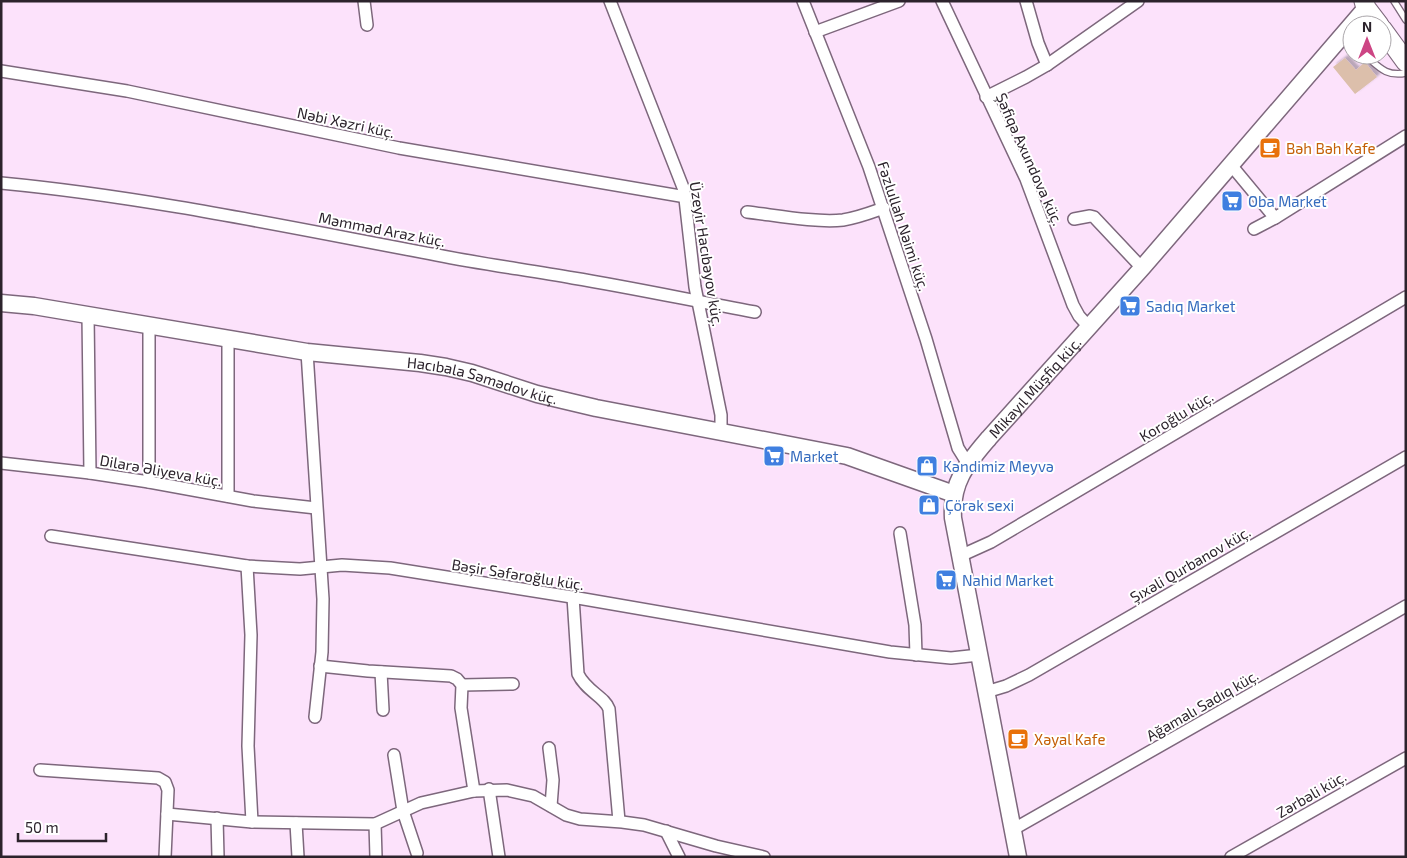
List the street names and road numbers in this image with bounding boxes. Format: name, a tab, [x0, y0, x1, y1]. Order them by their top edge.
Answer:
street label: Şəfiqə Axundova küç.	[992, 90, 1067, 228]
street label: Nəbi Xəzri küç.	[295, 103, 396, 142]
street label: Fəzlullah Nəimi küç.	[874, 159, 933, 294]
street label: Üzeyir Hacıbəyov küç.	[686, 180, 727, 328]
street label: Məmməd Araz küç.	[317, 208, 447, 251]
street label: Mikayıl Müşfiq küç.	[985, 333, 1085, 441]
street label: Hacıbala Səmədov küç.	[406, 353, 559, 408]
street label: Koroğlu küç.	[1136, 387, 1217, 446]
street label: Dilarə Əliyeva küç.	[98, 450, 223, 491]
street label: Şıxəli Qurbanov küç.	[1127, 522, 1254, 607]
street label: Bəşir Səfəroğlu küç.	[450, 555, 586, 594]
street label: Ağamalı Sadıq küç.	[1143, 666, 1262, 745]
street label: Zərbəli küç.	[1273, 767, 1350, 822]

